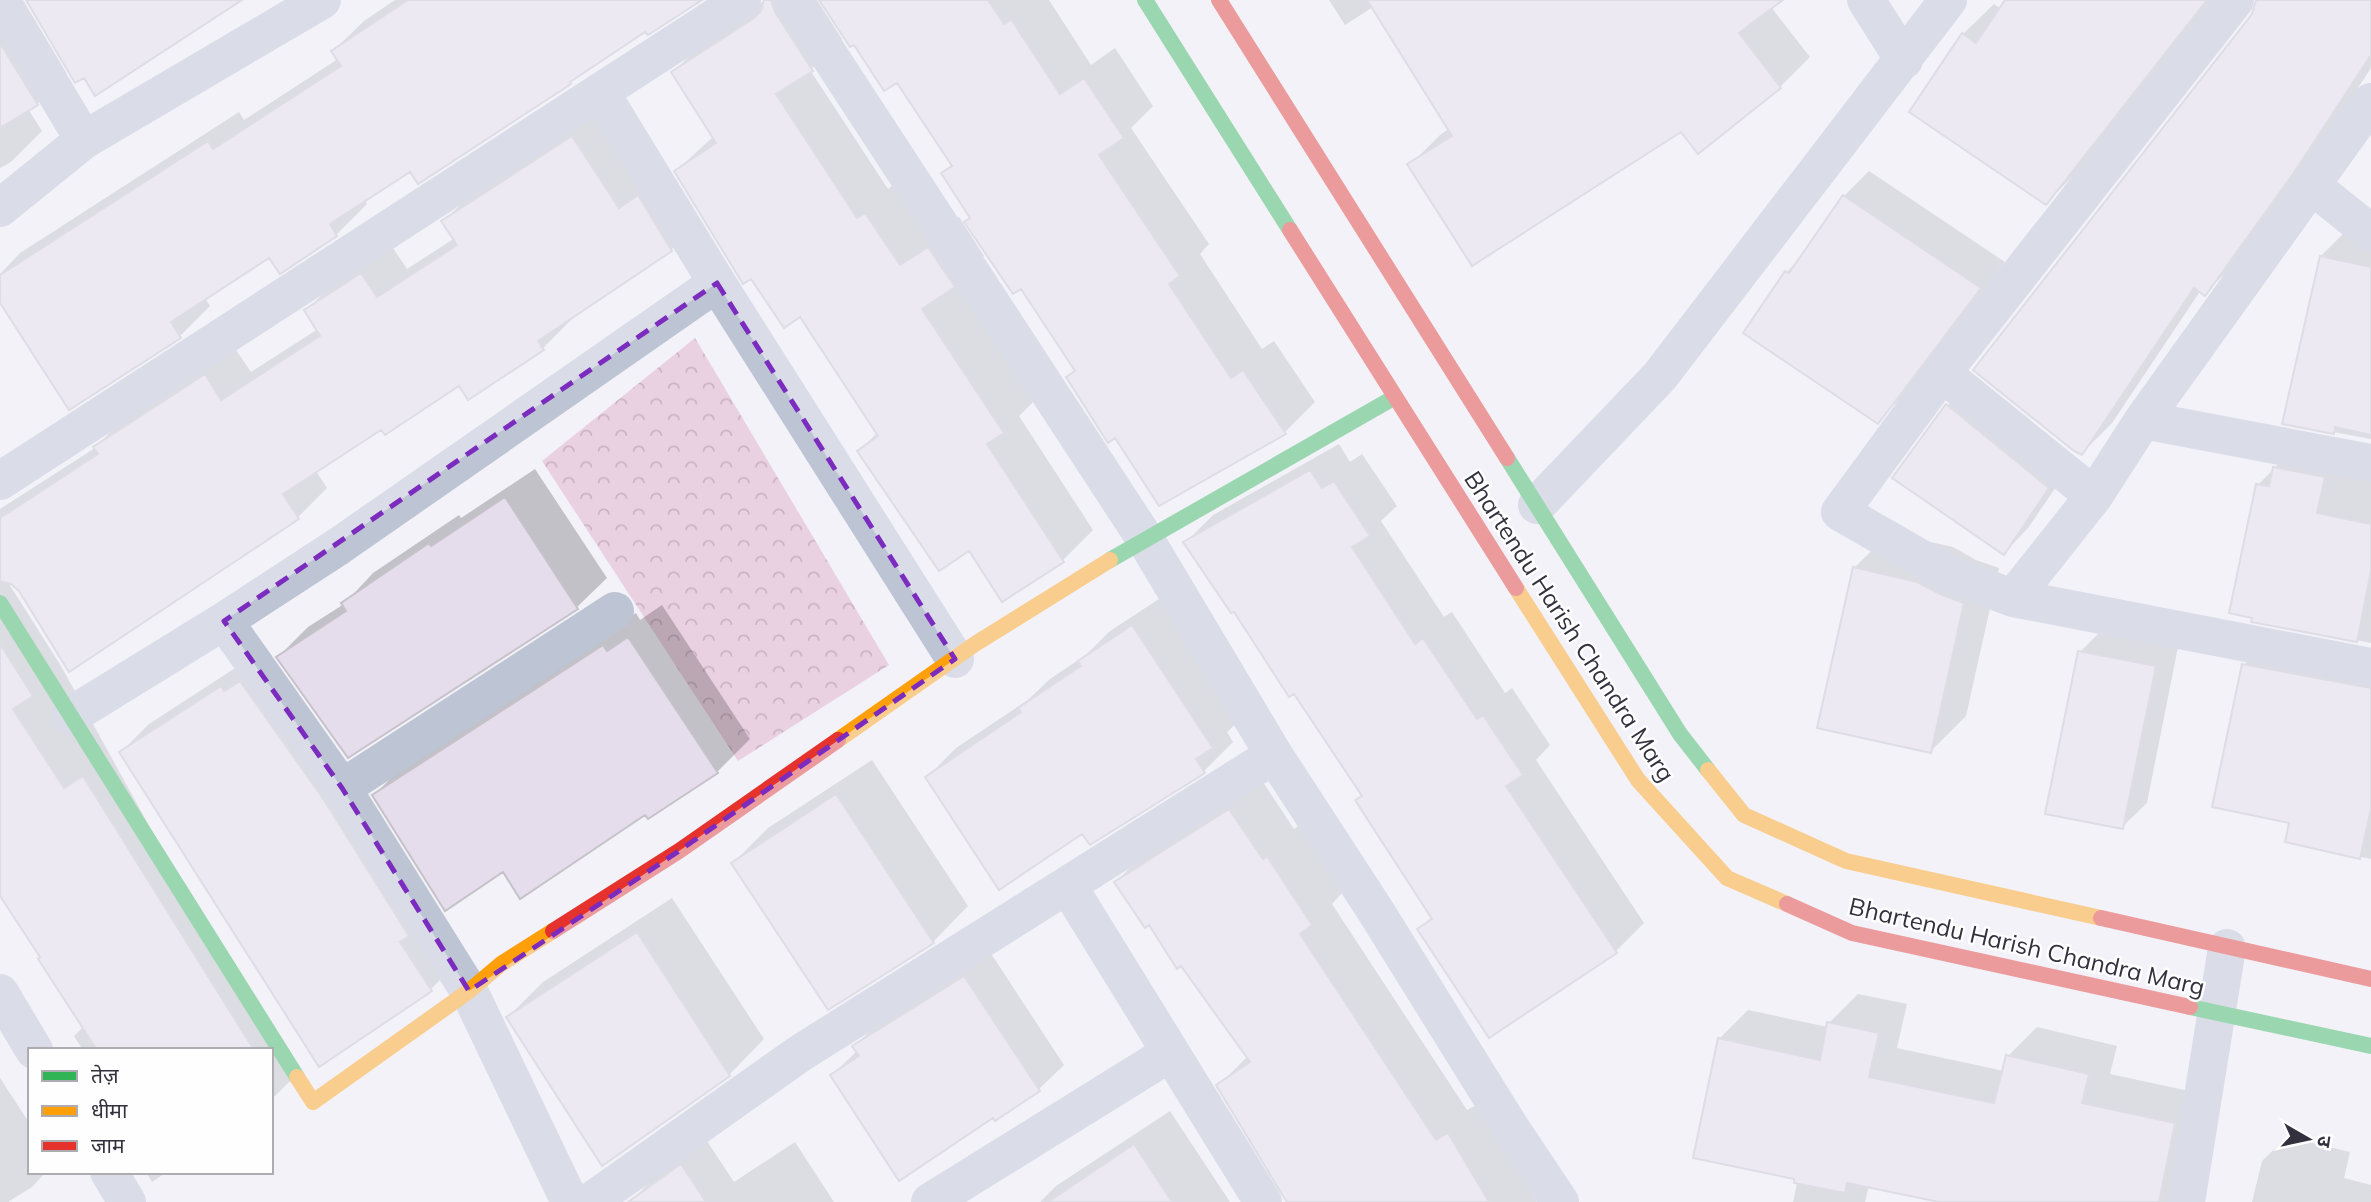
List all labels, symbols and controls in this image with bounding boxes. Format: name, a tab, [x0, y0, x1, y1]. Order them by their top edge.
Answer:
street label: Bhartendu Harish Chandra Marg	[1458, 465, 1682, 787]
street label: Bhartendu Harish Chandra Marg	[1846, 890, 2208, 1002]
legend	[28, 1048, 273, 1174]
text: तेज़	[91, 1062, 119, 1088]
text: धीमा	[91, 1097, 128, 1123]
north arrow	[2273, 1104, 2343, 1174]
text: जाम	[91, 1132, 125, 1158]
text: उ	[2312, 1134, 2338, 1150]

